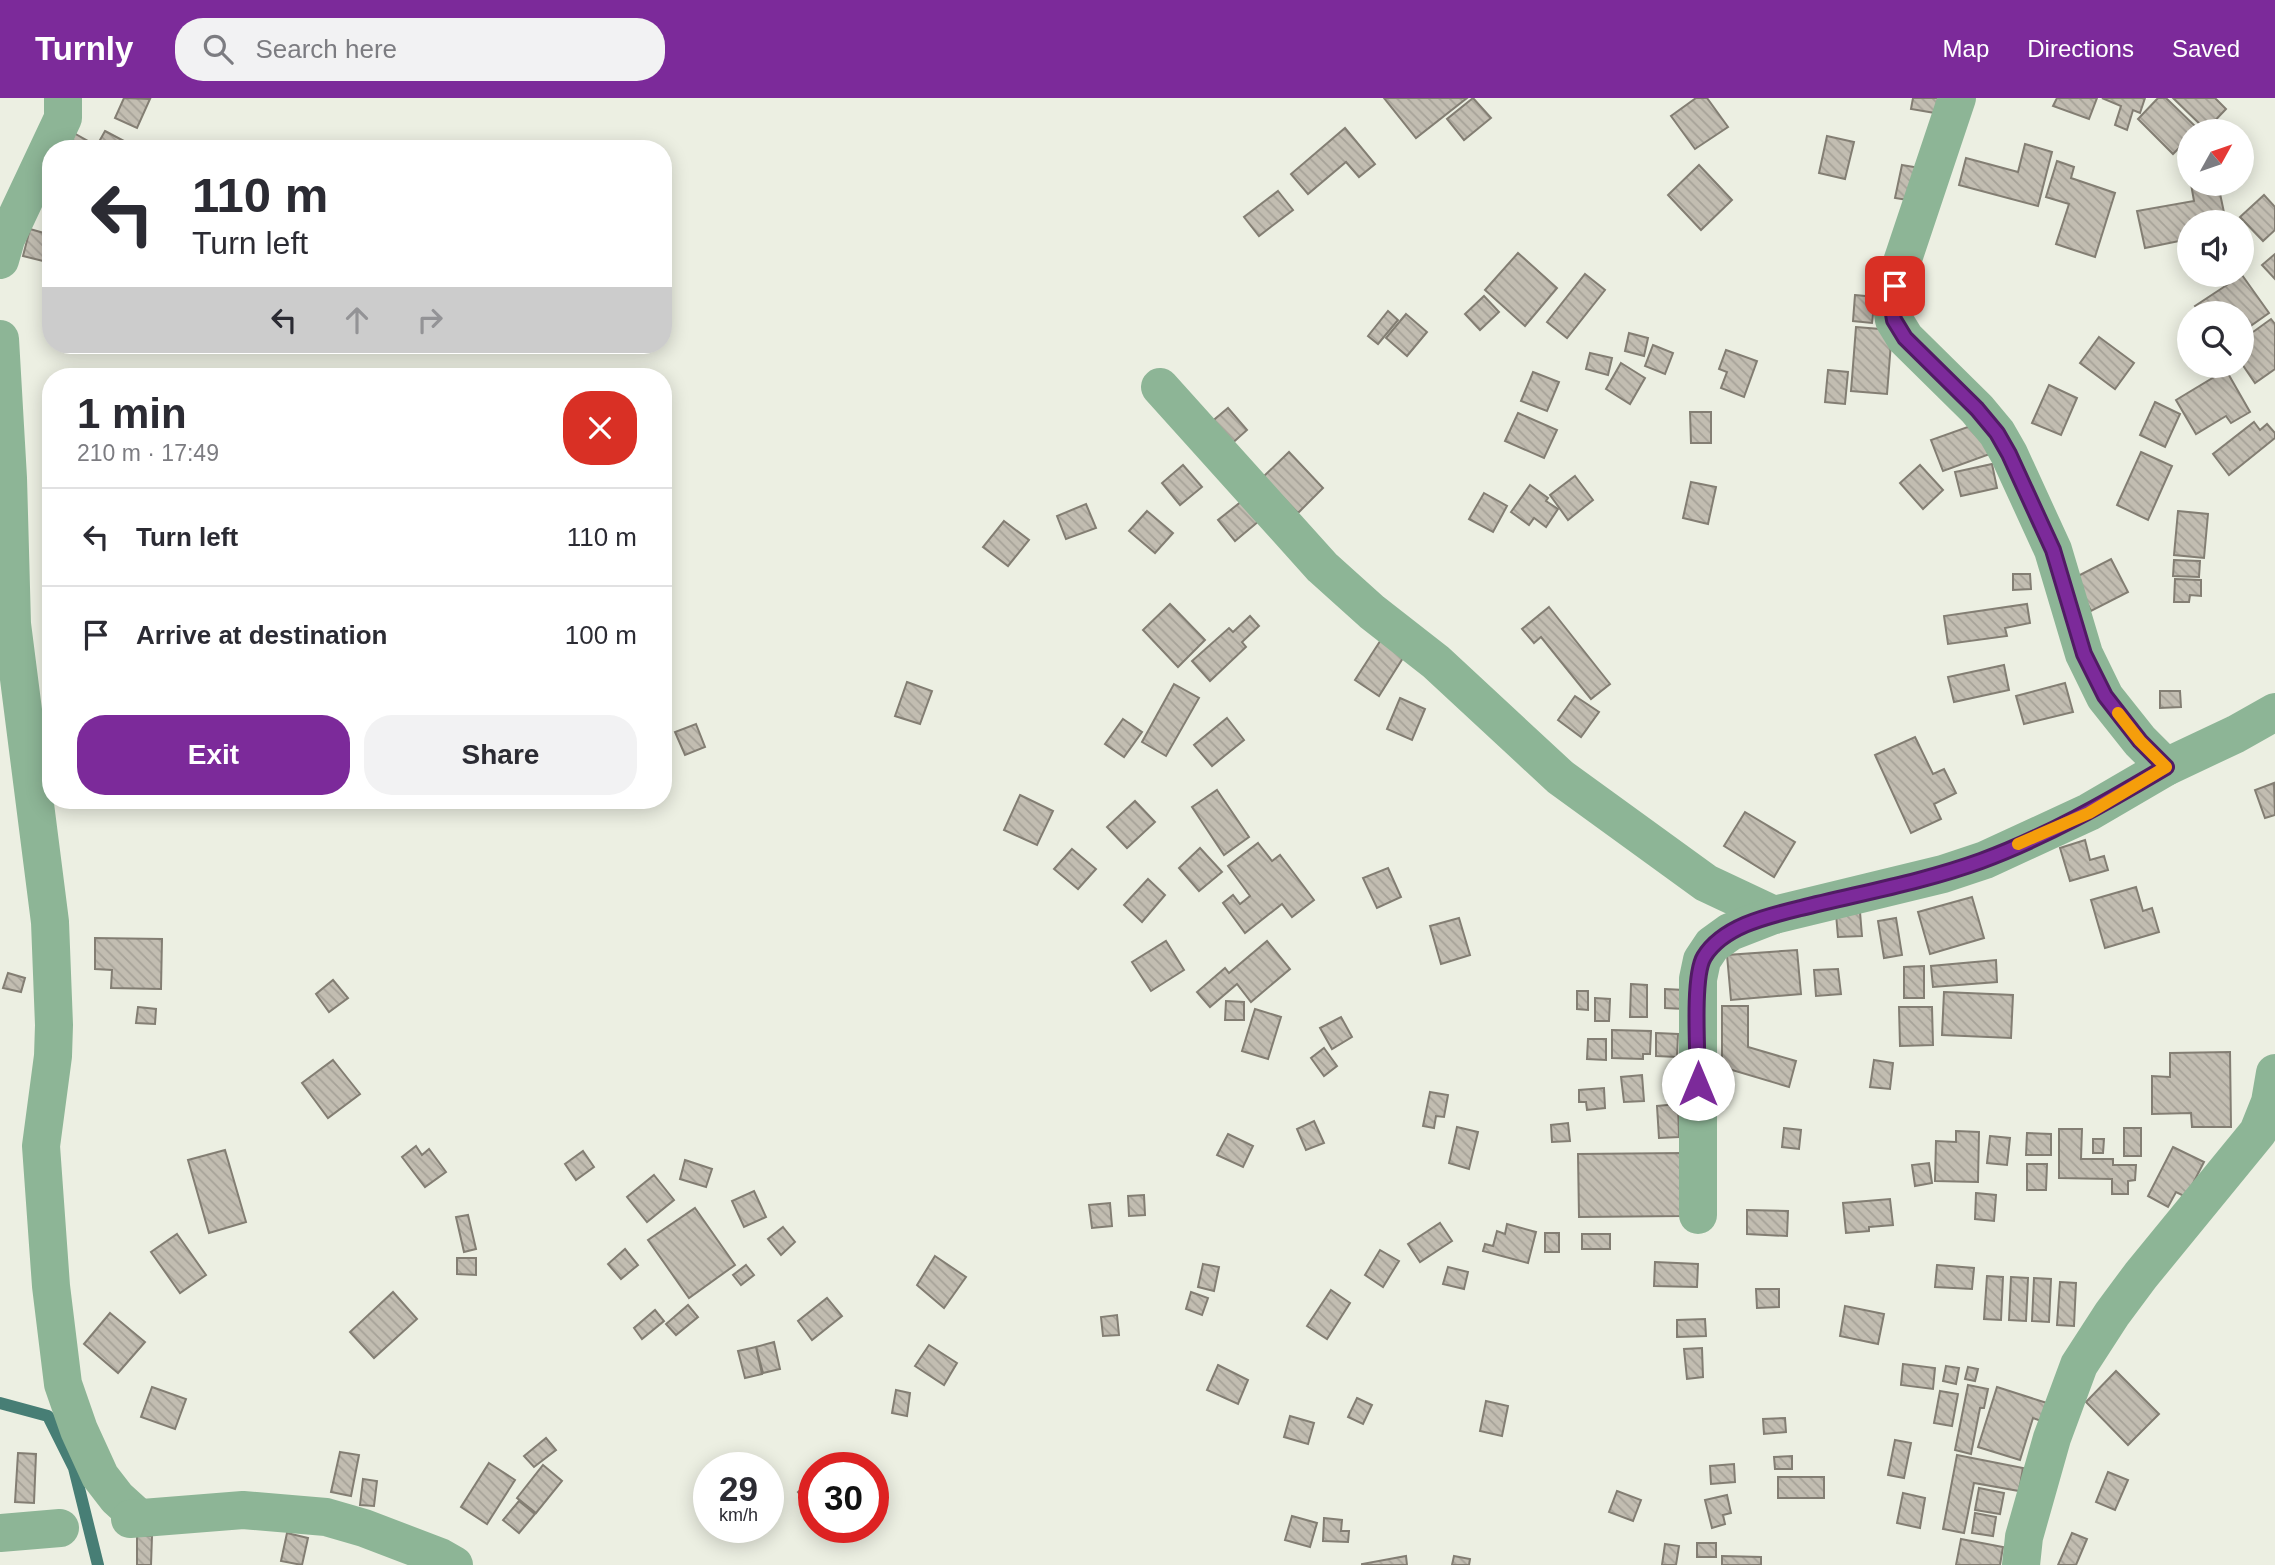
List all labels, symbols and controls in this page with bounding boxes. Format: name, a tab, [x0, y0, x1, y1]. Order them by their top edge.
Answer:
search box	[175, 18, 665, 81]
text: Turnly	[35, 30, 133, 67]
icon: search	[199, 30, 237, 68]
text: Search here	[255, 34, 397, 64]
text: Map	[1943, 35, 1989, 62]
text: Directions	[2027, 35, 2134, 62]
text: Saved	[2172, 35, 2240, 62]
north arrow	[2177, 119, 2254, 196]
map controls	[2177, 119, 2254, 378]
icon: left	[77, 168, 168, 259]
text: 110 m	[192, 168, 328, 222]
button: sound	[2177, 210, 2254, 287]
text: Turn left	[192, 225, 308, 261]
pin	[1865, 256, 1925, 316]
icon: arrive	[1876, 267, 1914, 305]
icon: left	[265, 301, 303, 339]
icon: ahead	[338, 301, 376, 339]
icon: right	[411, 301, 449, 339]
button: search	[2177, 301, 2254, 378]
text: 1 min	[77, 390, 187, 437]
button: close	[563, 391, 637, 465]
text: 210 m · 17:49	[77, 440, 219, 466]
icon: left	[77, 518, 115, 556]
text: Turn left	[136, 522, 238, 552]
text: 110 m	[567, 522, 637, 552]
icon: arrive	[77, 616, 115, 654]
text: Arrive at destination	[136, 620, 387, 650]
text: 100 m	[565, 620, 637, 650]
button: Exit	[77, 715, 350, 795]
button: Share	[364, 715, 637, 795]
position arrow	[1661, 1047, 1735, 1121]
speed limit sign: 30	[798, 1452, 889, 1543]
text: 29	[719, 1469, 758, 1508]
text: km/h	[719, 1505, 758, 1525]

